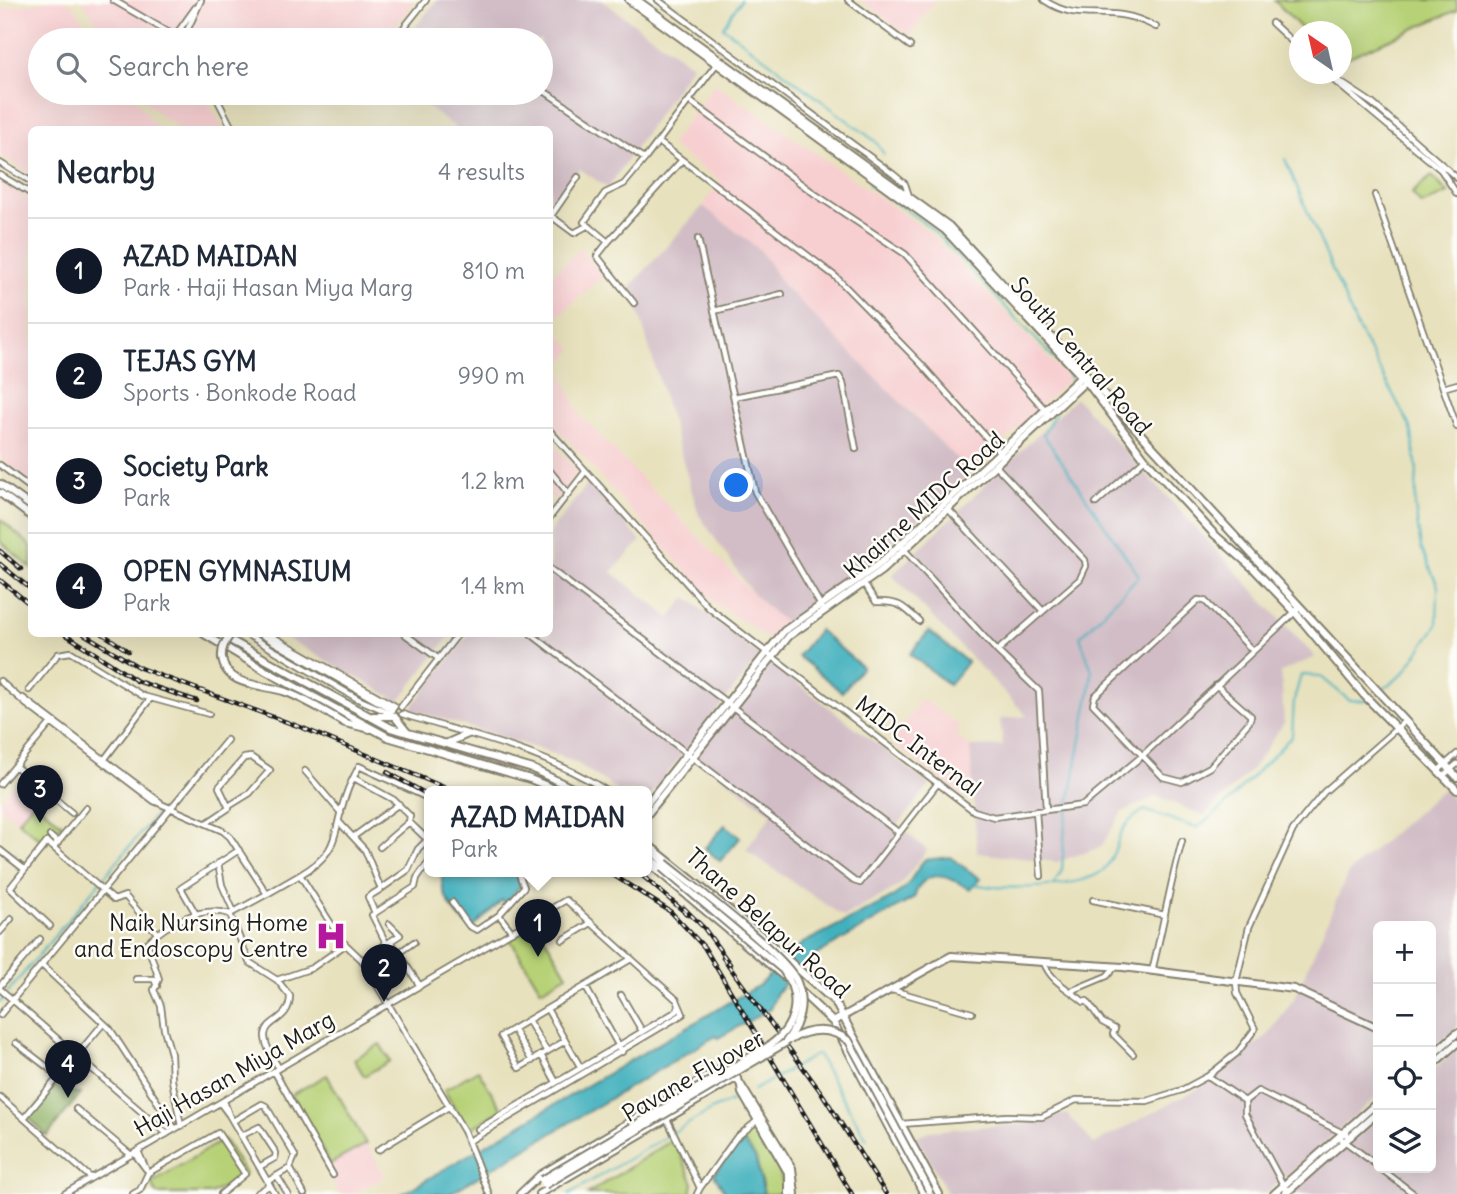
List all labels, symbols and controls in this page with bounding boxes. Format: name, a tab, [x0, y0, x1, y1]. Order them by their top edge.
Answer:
north arrow	[1289, 21, 1352, 84]
search box	[28, 28, 553, 105]
icon: search	[52, 48, 90, 86]
text: Search here	[108, 50, 249, 83]
text: Nearby	[56, 153, 156, 191]
text: 4 results	[438, 157, 525, 186]
text: AZAD MAIDAN	[123, 240, 298, 273]
text: 1	[74, 256, 84, 285]
text: 810 m	[462, 256, 525, 285]
street label: South Central Road	[1005, 271, 1158, 441]
text: Park · Haji Hasan Miya Marg	[123, 273, 413, 302]
text: TEJAS GYM	[123, 345, 257, 378]
text: 2	[73, 361, 85, 390]
text: 990 m	[458, 361, 525, 390]
text: Sports · Bonkode Road	[123, 378, 357, 407]
street label: Khairne MIDC Road	[837, 425, 1010, 584]
text: Society Park	[123, 450, 269, 483]
text: 3	[72, 466, 86, 495]
text: 1.2 km	[461, 466, 525, 495]
your location	[719, 468, 753, 502]
text: Park	[123, 483, 171, 512]
text: OPEN GYMNASIUM	[123, 555, 352, 588]
text: 4	[72, 571, 86, 600]
text: 1.4 km	[461, 571, 525, 600]
text: Park	[123, 588, 171, 617]
street label: MIDC Internal	[850, 689, 987, 802]
pin: 3	[17, 765, 63, 823]
popup	[424, 786, 652, 877]
text: AZAD MAIDAN	[450, 801, 626, 834]
text: Park	[450, 834, 498, 863]
street label: Thane Belapur Road	[680, 841, 856, 1004]
pin: 1	[515, 899, 561, 957]
place label: Naik Nursing Home and Endoscopy Centre	[74, 908, 308, 963]
hospital icon: Naik Nursing Home and Endoscopy Centre	[314, 919, 348, 953]
map controls	[1373, 921, 1436, 1173]
button: +	[1373, 921, 1436, 984]
pin: 2	[361, 944, 407, 1002]
button: −	[1373, 984, 1436, 1047]
street label: Haji Hasan Miya Marg	[128, 1004, 339, 1143]
street label: Pavane Flyover	[617, 1023, 769, 1128]
pin: 4	[45, 1040, 91, 1098]
button: locate	[1373, 1047, 1436, 1110]
button: layers	[1373, 1110, 1436, 1173]

